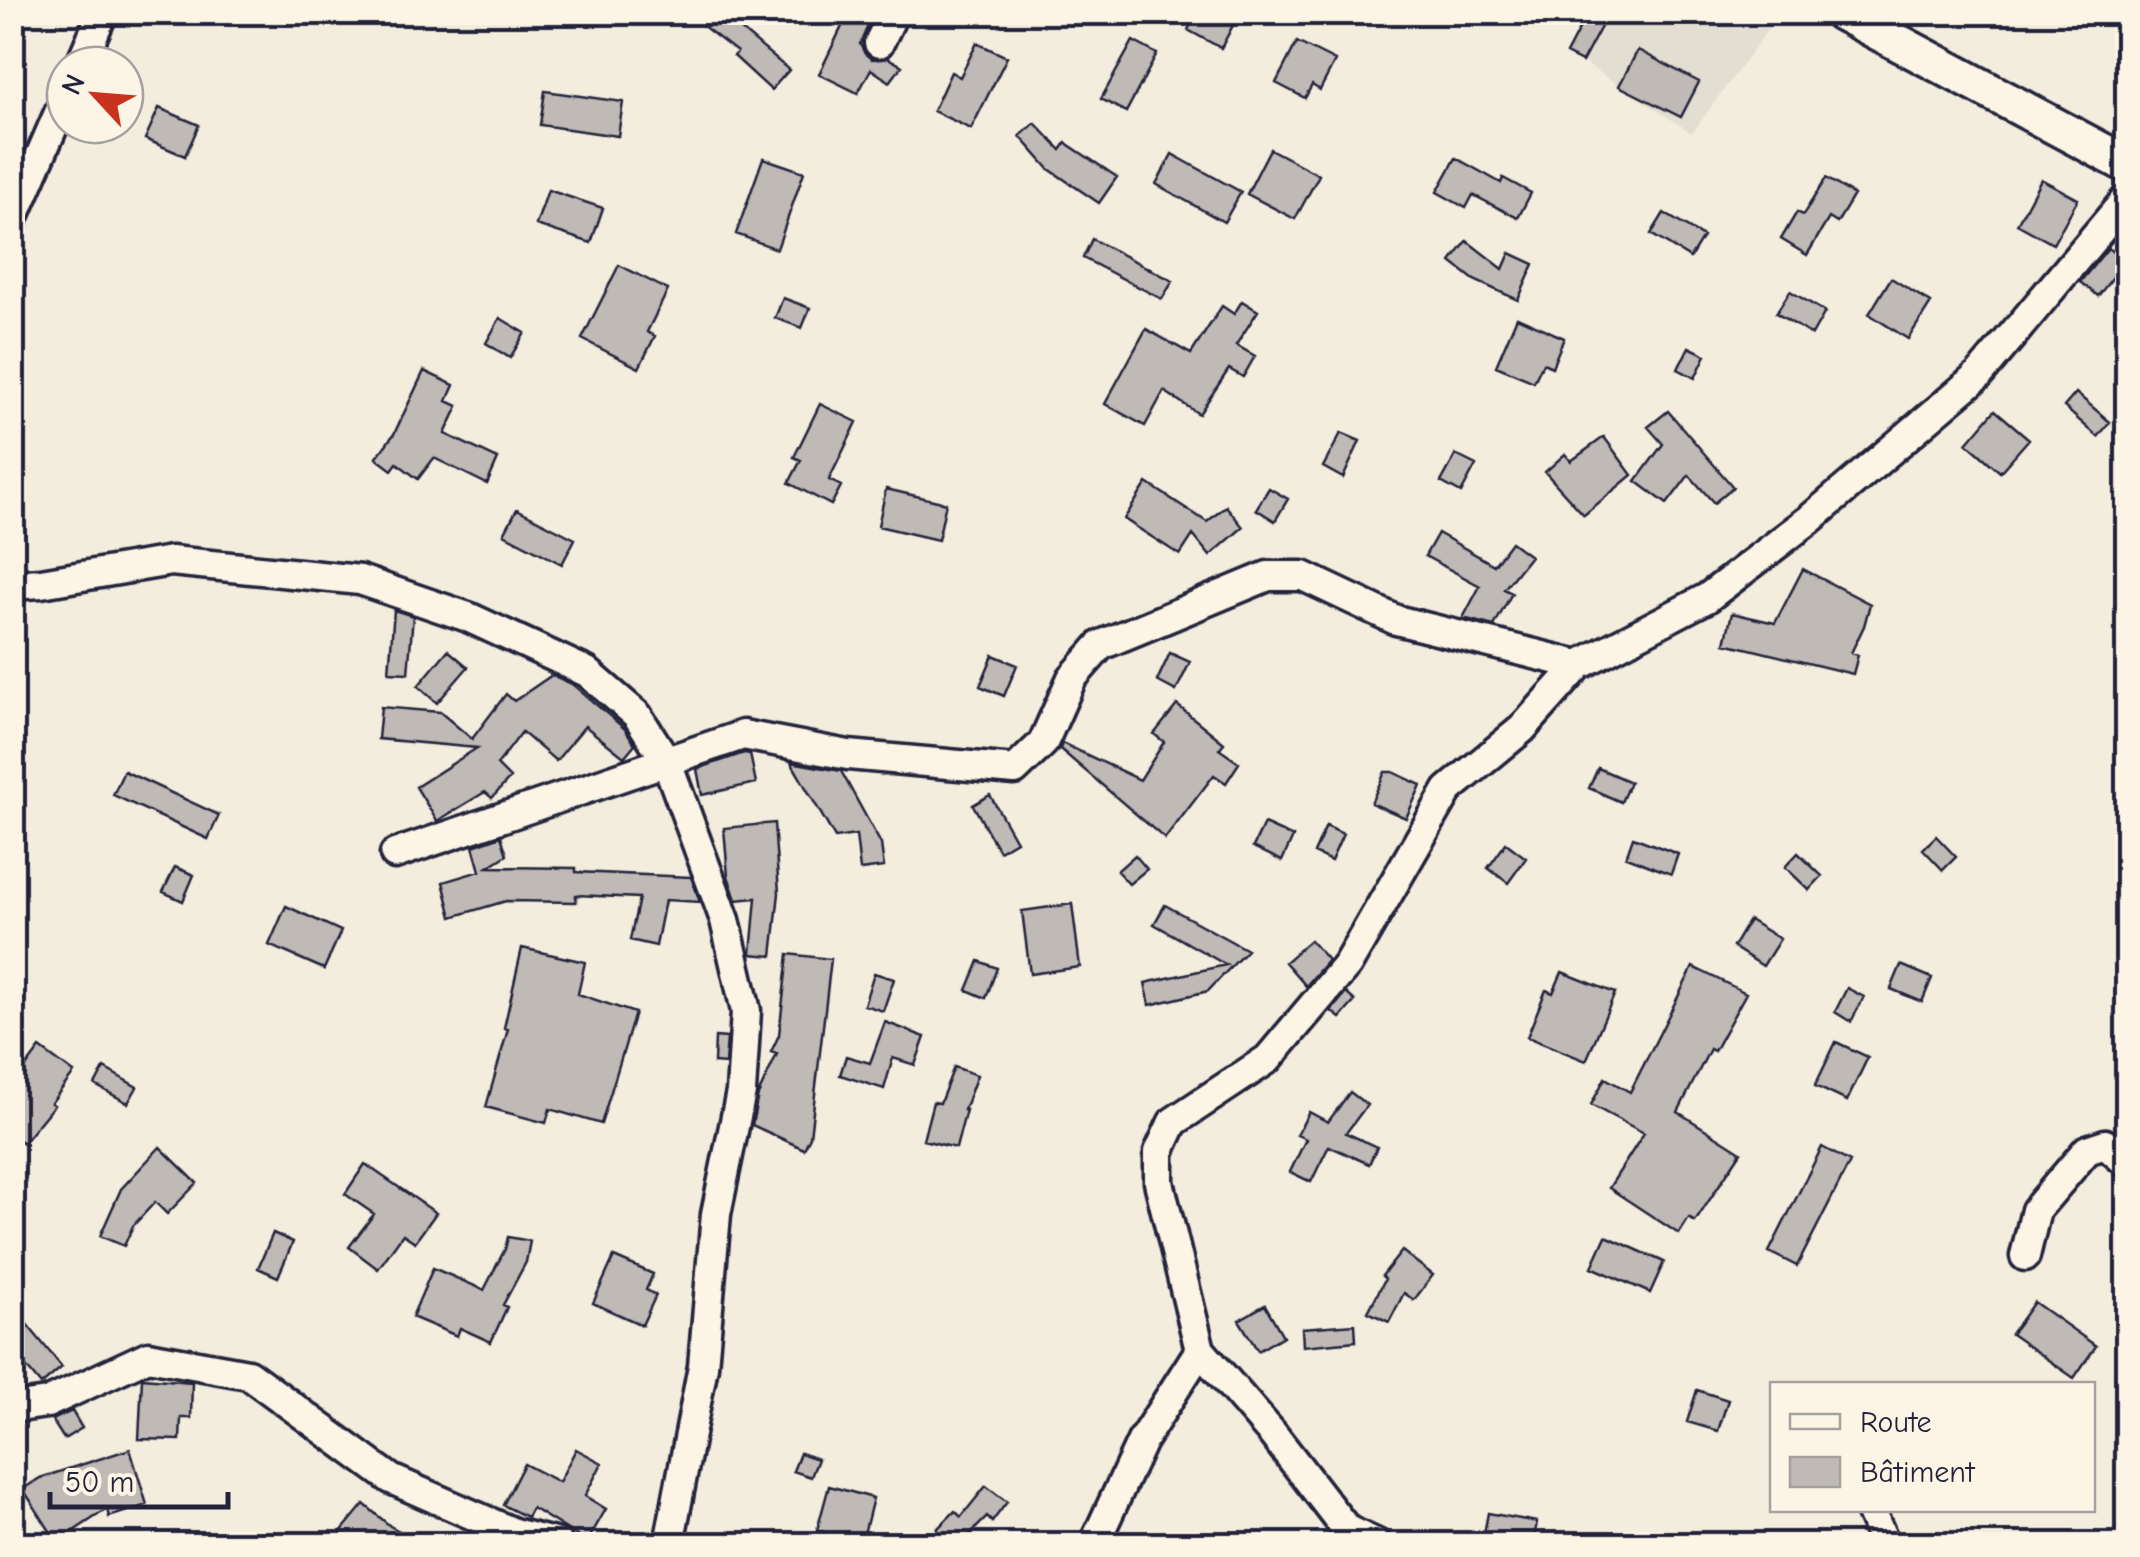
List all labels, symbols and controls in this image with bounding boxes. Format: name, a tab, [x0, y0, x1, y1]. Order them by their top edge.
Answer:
north arrow	[45, 45, 145, 145]
text: N	[55, 69, 92, 100]
legend	[1770, 1382, 2095, 1512]
text: Route	[1860, 1405, 1931, 1440]
scale bar	[50, 1447, 228, 1509]
text: Bâtiment	[1860, 1455, 1976, 1490]
text: 50 m	[65, 1465, 134, 1500]

